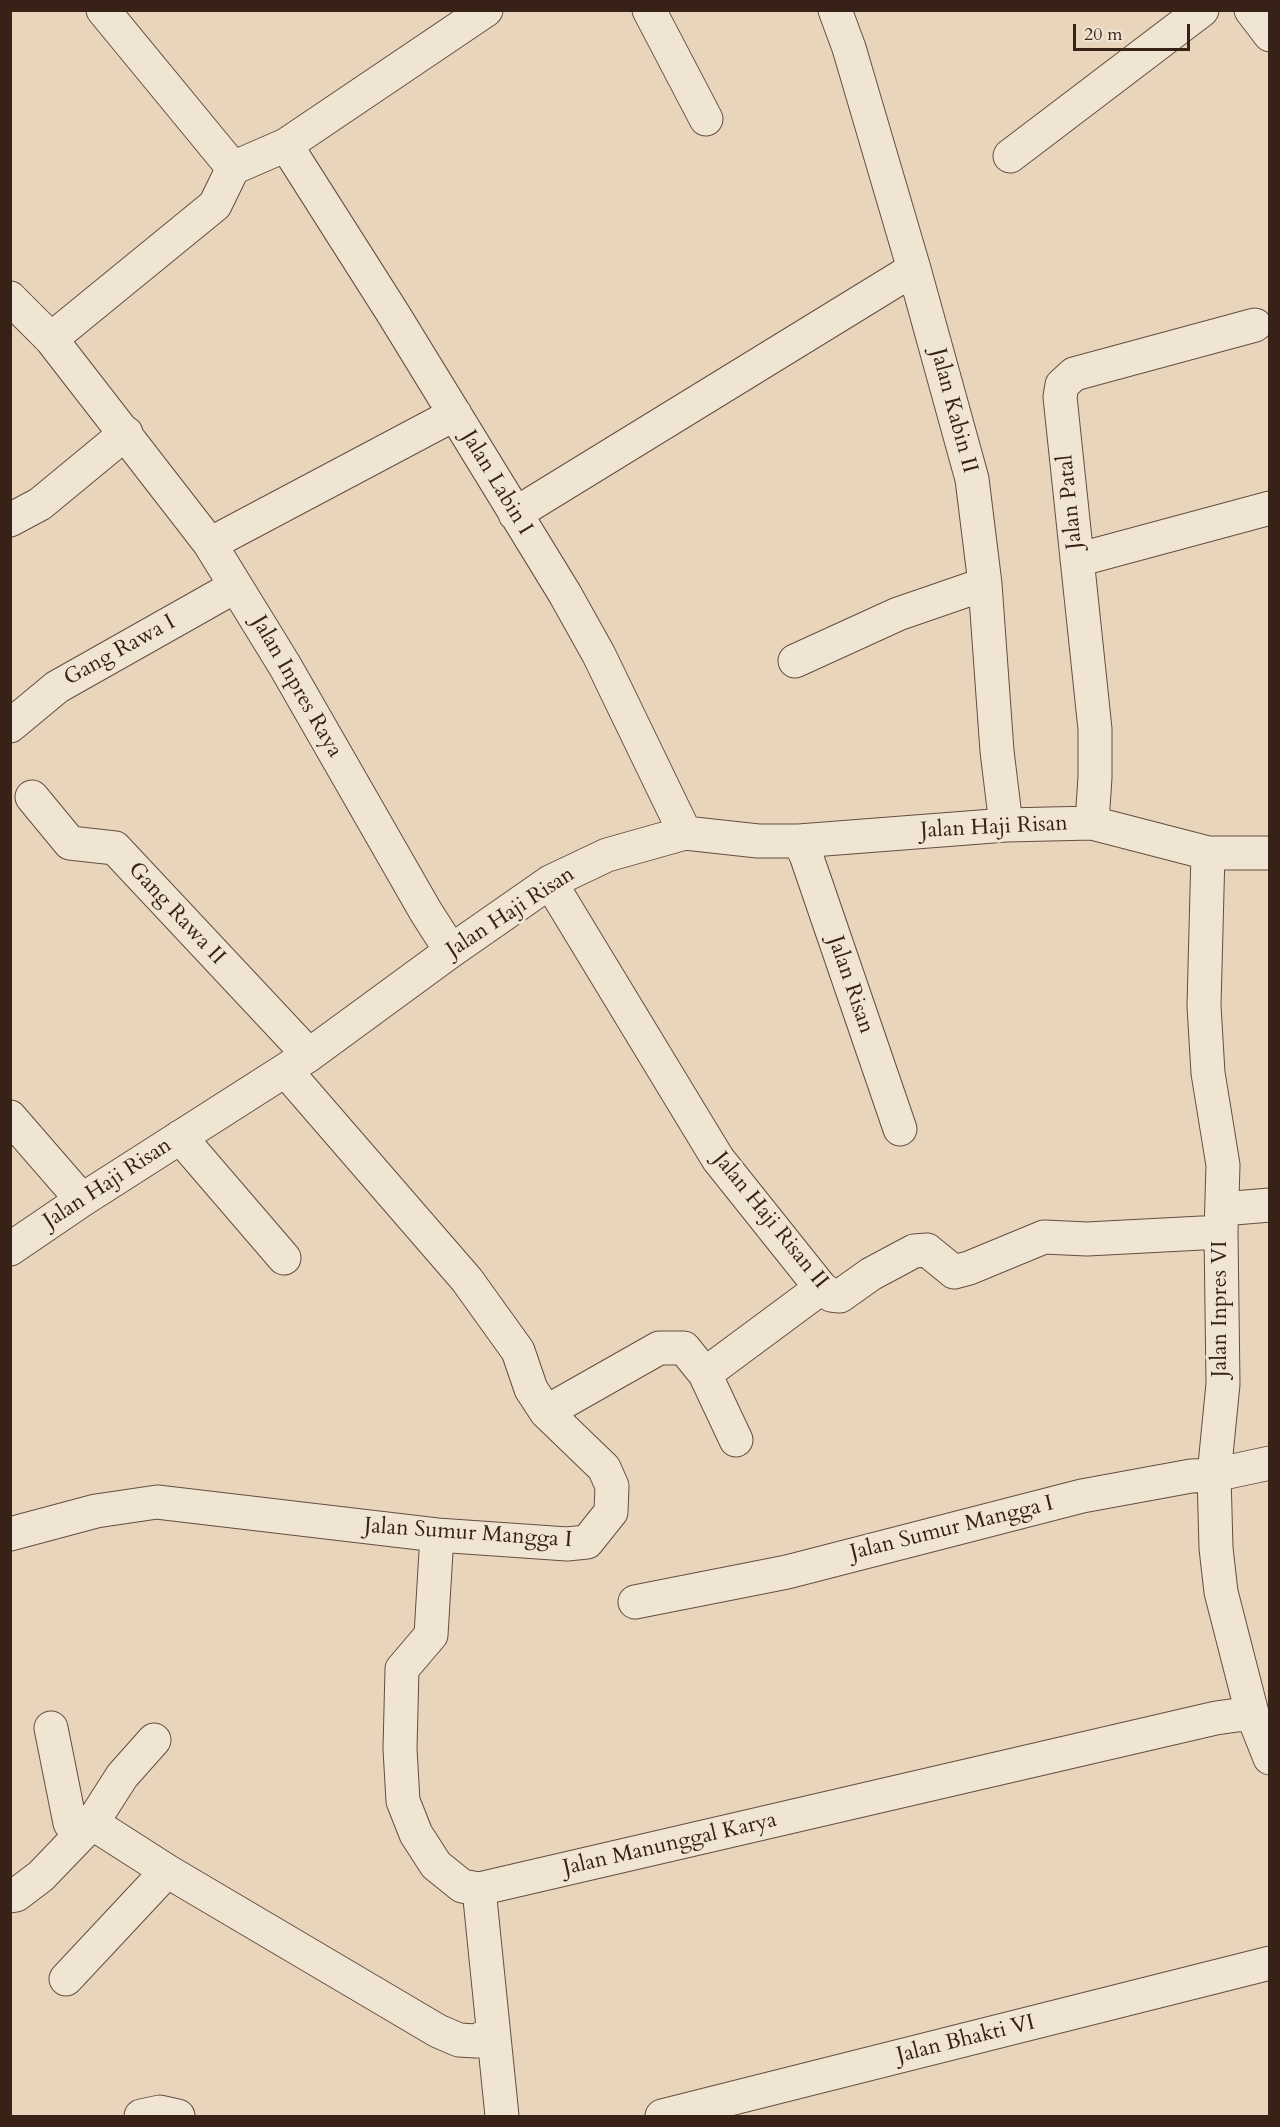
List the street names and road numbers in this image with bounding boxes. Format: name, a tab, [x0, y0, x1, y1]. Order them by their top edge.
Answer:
street label: Jalan Kabin II	[924, 346, 982, 476]
street label: Jalan Labin I	[455, 426, 537, 540]
street label: Jalan Patal	[1053, 453, 1089, 551]
street label: Gang Rawa I	[60, 610, 180, 692]
street label: Jalan Inpres Raya	[245, 611, 347, 763]
street label: Jalan Haji Risan	[920, 811, 1068, 845]
street label: Gang Rawa II	[122, 857, 230, 971]
street label: Jalan Haji Risan	[442, 862, 580, 964]
street label: Jalan Risan	[821, 933, 879, 1037]
street label: Jalan Haji Risan	[39, 1133, 177, 1235]
street label: Jalan Haji Risan II	[707, 1147, 833, 1295]
street label: Jalan Inpres VI	[1208, 1240, 1234, 1378]
street label: Jalan Sumur Mangga I	[848, 1491, 1056, 1567]
street label: Jalan Sumur Mangga I	[363, 1514, 573, 1554]
street label: Jalan Manunggal Karya	[561, 1808, 779, 1882]
street label: Jalan Bhakti VI	[894, 2010, 1038, 2070]

